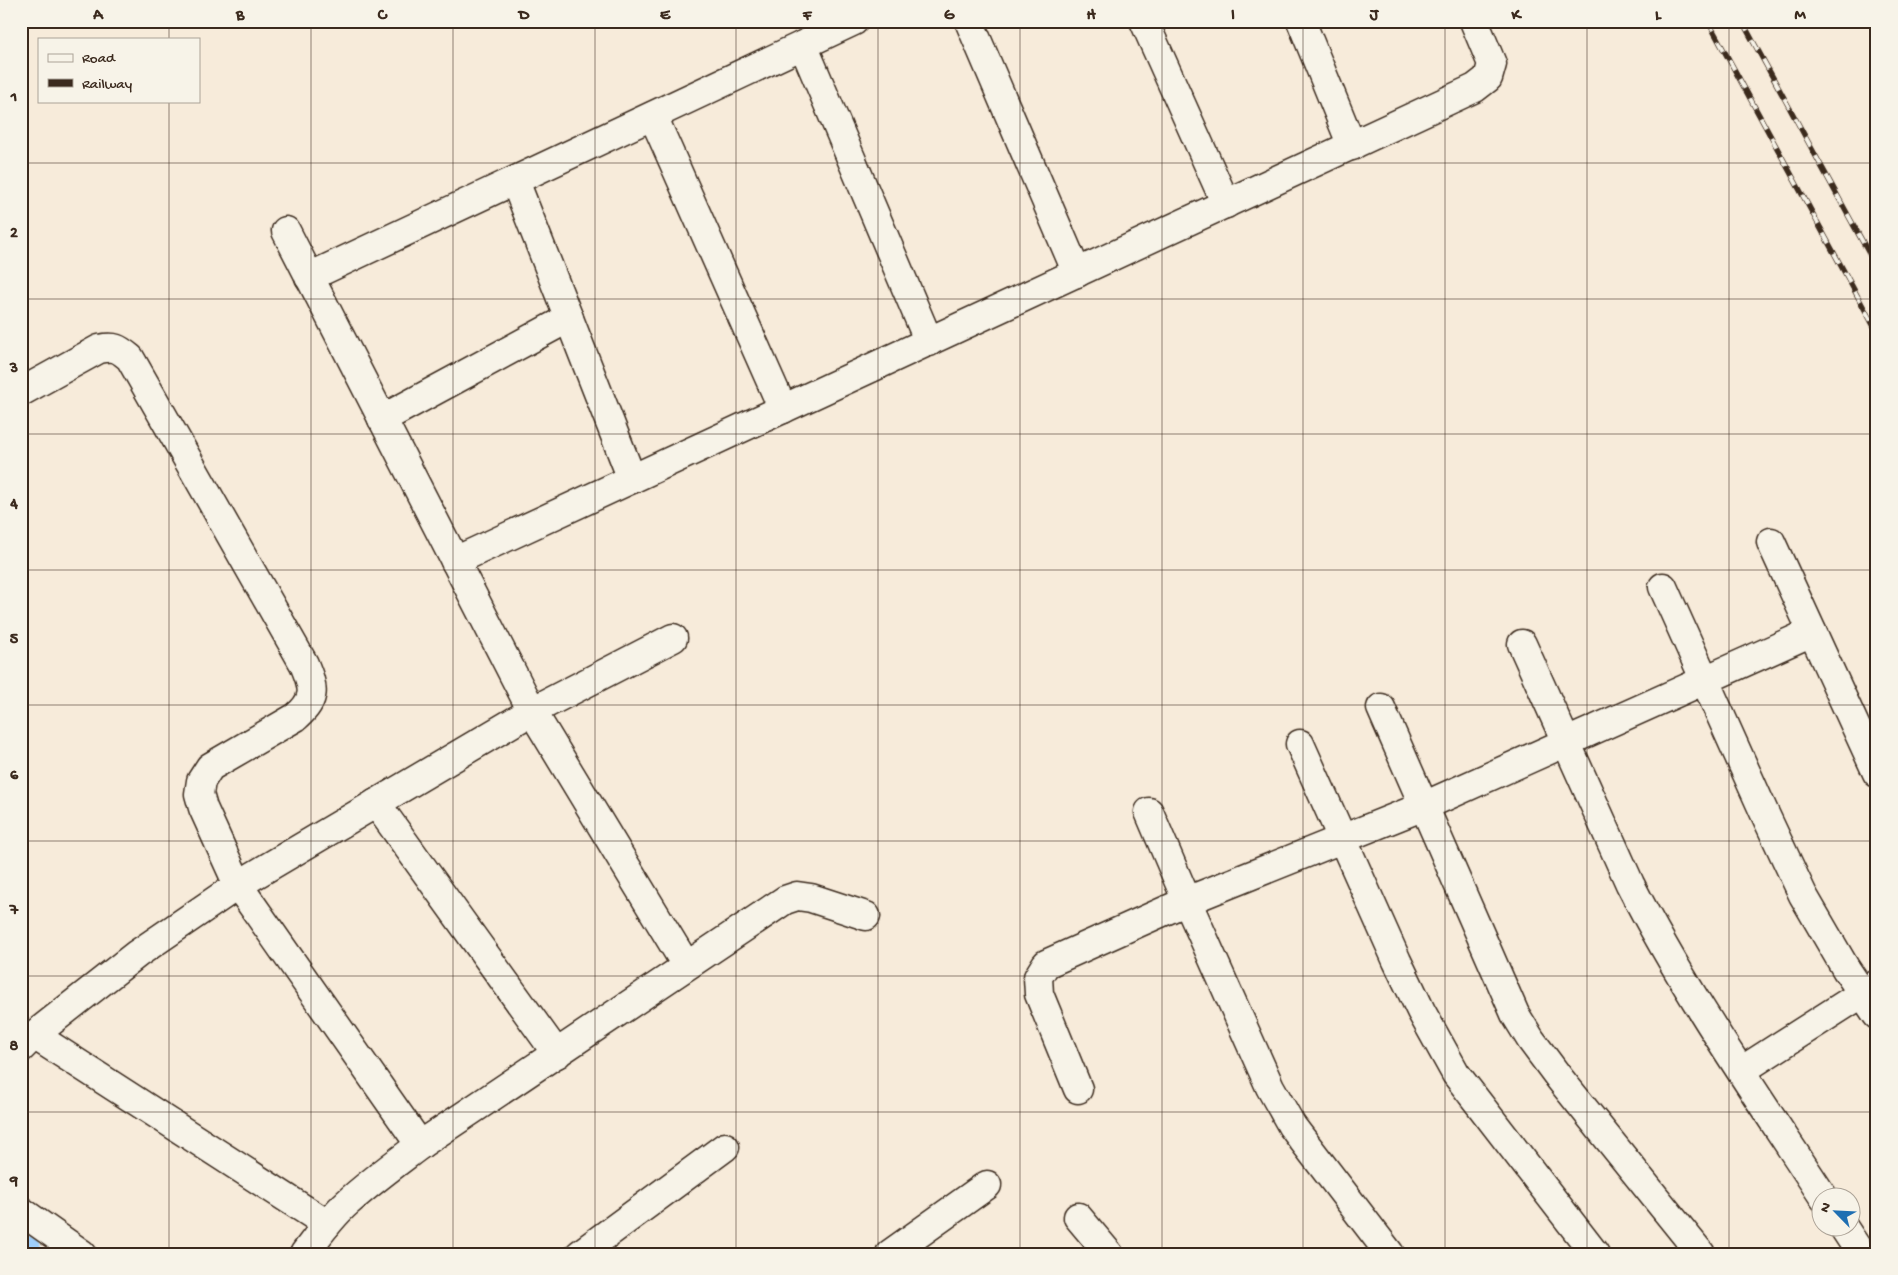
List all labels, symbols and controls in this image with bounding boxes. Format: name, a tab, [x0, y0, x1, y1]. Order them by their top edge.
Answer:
text: A	[92, 7, 104, 26]
text: B	[235, 7, 245, 26]
text: C	[377, 7, 388, 26]
text: D	[517, 7, 530, 26]
text: E	[660, 7, 671, 26]
text: F	[802, 7, 813, 26]
text: G	[944, 7, 955, 26]
text: H	[1086, 7, 1096, 26]
text: I	[1231, 7, 1235, 26]
text: J	[1369, 7, 1380, 26]
text: K	[1511, 7, 1523, 26]
text: L	[1655, 7, 1662, 26]
text: M	[1794, 7, 1806, 26]
legend	[38, 38, 200, 102]
text: Road	[82, 50, 116, 68]
text: Railway	[82, 76, 133, 94]
text: 1	[10, 89, 17, 108]
text: 2	[10, 225, 18, 244]
text: 3	[9, 360, 18, 379]
text: 4	[9, 496, 18, 515]
text: 5	[10, 631, 19, 650]
text: 6	[10, 767, 19, 786]
text: 7	[9, 902, 19, 921]
text: 8	[10, 1038, 19, 1057]
text: 9	[9, 1173, 18, 1192]
north arrow	[1810, 1188, 1860, 1238]
text: N	[1817, 1200, 1836, 1215]

